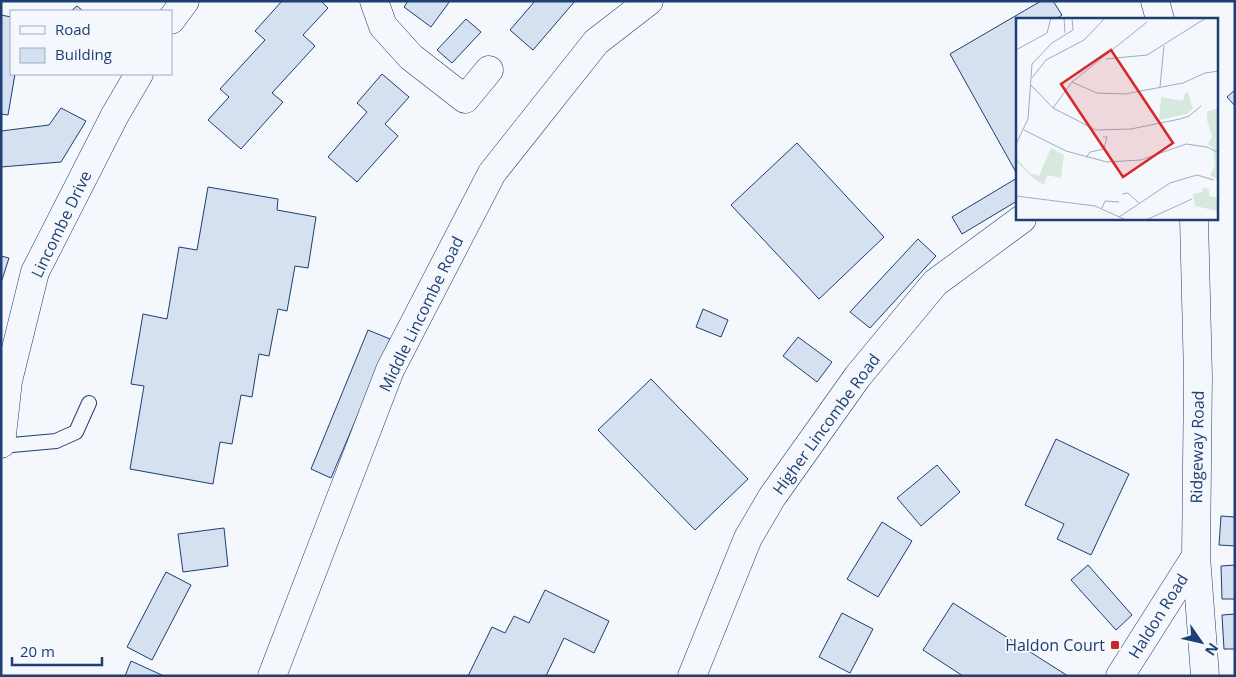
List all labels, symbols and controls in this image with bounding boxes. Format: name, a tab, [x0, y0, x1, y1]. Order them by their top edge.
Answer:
legend	[10, 10, 172, 75]
inset map	[1016, 18, 1218, 220]
text: Road	[55, 19, 91, 39]
text: Building	[55, 44, 112, 64]
street label: Lincombe Drive	[26, 167, 96, 281]
street label: Middle Lincombe Road	[374, 233, 468, 395]
street label: Higher Lincombe Road	[767, 349, 885, 499]
street label: Ridgeway Road	[1185, 390, 1209, 504]
street label: Haldon Road	[1123, 569, 1193, 663]
north arrow	[1176, 617, 1226, 667]
scale bar	[12, 634, 102, 666]
place label: Haldon Court	[1005, 634, 1105, 656]
marker: Haldon Court	[1109, 639, 1121, 651]
text: N	[1201, 640, 1223, 660]
text: 20 m	[20, 641, 55, 661]

